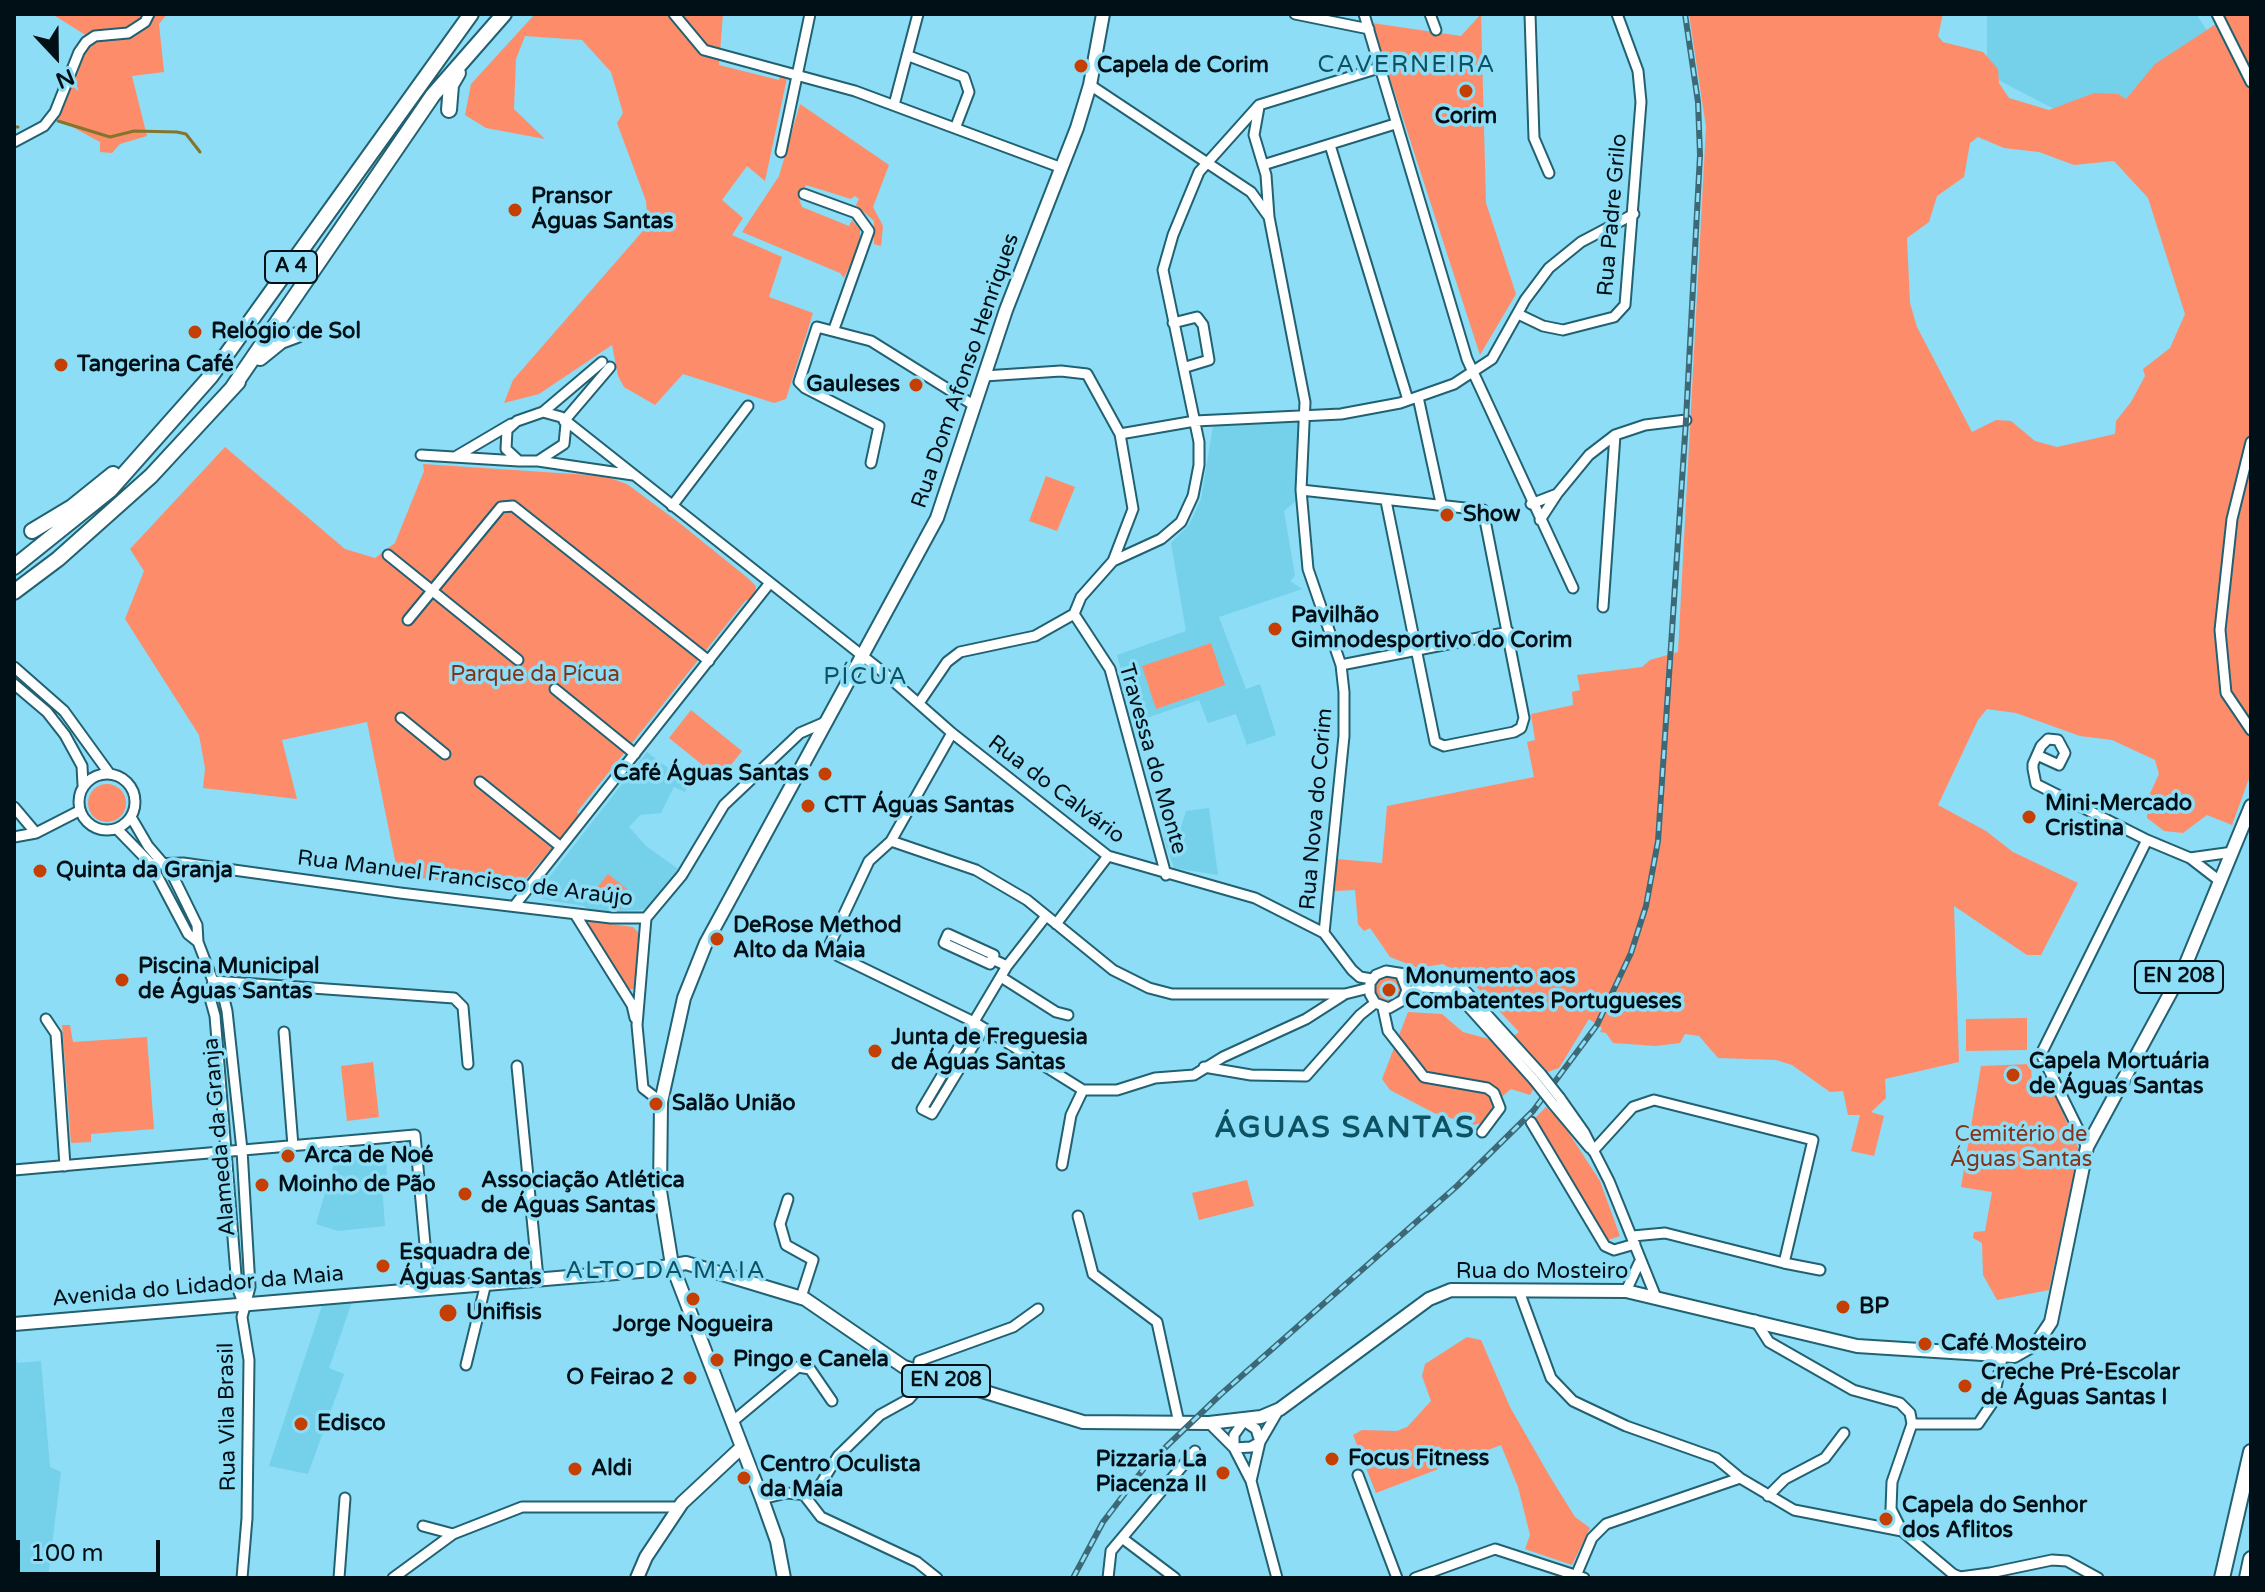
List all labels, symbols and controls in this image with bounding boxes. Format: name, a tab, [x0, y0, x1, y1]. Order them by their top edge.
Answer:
north arrow	[16, 16, 96, 96]
district label: CAVERNEIRA	[1318, 52, 1496, 80]
place label: Capela de Corim	[1097, 53, 1269, 79]
marker: Capela de Corim	[1072, 57, 1090, 75]
text: N	[52, 63, 78, 94]
marker: Corim	[1457, 82, 1475, 100]
place label: Corim	[1435, 104, 1497, 130]
street label: Rua Padre Grilo	[1593, 133, 1633, 297]
place label: Pransor Águas Santas	[531, 184, 673, 236]
marker: Pransor Águas Santas	[506, 201, 524, 219]
street label: Rua Dom Afonso Henriques	[906, 230, 1026, 512]
road number: A 4	[265, 251, 317, 283]
place label: Relógio de Sol	[211, 319, 361, 345]
marker: Relógio de Sol	[186, 323, 204, 341]
place label: Tangerina Café	[77, 352, 234, 378]
marker: Tangerina Café	[52, 356, 70, 374]
place label: Gauleses	[806, 372, 900, 398]
marker: Gauleses	[907, 376, 925, 394]
place label: Show	[1463, 502, 1520, 528]
marker: Show	[1438, 506, 1456, 524]
place label: Pavilhão Gimnodesportivo do Corim	[1291, 603, 1573, 654]
marker: Pavilhão Gimnodesportivo do Corim	[1266, 620, 1284, 638]
street label: Travessa do Monte	[1112, 661, 1192, 857]
park label: Parque da Pícua	[450, 662, 620, 688]
district label: PÍCUA	[823, 664, 909, 692]
street label: Rua Nova do Corim	[1295, 707, 1339, 911]
street label: Rua do Calvário	[982, 730, 1130, 850]
place label: Café Águas Santas	[613, 761, 809, 787]
marker: Café Águas Santas	[816, 765, 834, 783]
place label: Mini-Mercado Cristina	[2045, 791, 2192, 842]
place label: CTT Águas Santas	[824, 793, 1014, 819]
marker: CTT Águas Santas	[799, 797, 817, 815]
marker: Mini-Mercado Cristina	[2020, 808, 2038, 826]
street label: Rua Manuel Francisco de Araújo	[296, 845, 634, 913]
place label: Quinta da Granja	[56, 858, 233, 884]
marker: Quinta da Granja	[31, 862, 49, 880]
place label: DeRose Method Alto da Maia	[733, 913, 902, 964]
marker: DeRose Method Alto da Maia	[708, 930, 726, 948]
place label: Piscina Municipal de Águas Santas	[138, 954, 319, 1006]
road number: EN 208	[2135, 961, 2223, 993]
place label: Monumento aos Combatentes Portugueses	[1405, 964, 1682, 1016]
marker: Piscina Municipal de Águas Santas	[113, 971, 131, 989]
marker: Monumento aos Combatentes Portugueses	[1380, 981, 1398, 999]
place label: Junta de Freguesia de Águas Santas	[891, 1025, 1088, 1076]
street label: Alameda da Granja	[198, 1036, 242, 1238]
marker: Junta de Freguesia de Águas Santas	[866, 1042, 884, 1060]
place label: Capela Mortuária de Águas Santas	[2029, 1049, 2210, 1100]
marker: Capela Mortuária de Águas Santas	[2004, 1066, 2022, 1084]
place label: Salão União	[672, 1091, 796, 1117]
marker: Salão União	[647, 1095, 665, 1113]
district label: ÁGUAS SANTAS	[1214, 1111, 1476, 1147]
park label: Cemitério de Águas Santas	[1950, 1122, 2092, 1174]
place label: Arca de Noé	[304, 1143, 433, 1169]
marker: Arca de Noé	[279, 1147, 297, 1165]
place label: Associação Atlética de Águas Santas	[481, 1168, 685, 1220]
place label: Moinho de Pão	[278, 1172, 436, 1198]
marker: Moinho de Pão	[253, 1176, 271, 1194]
marker: Associação Atlética de Águas Santas	[456, 1185, 474, 1203]
place label: Esquadra de Águas Santas	[399, 1240, 541, 1292]
marker: Esquadra de Águas Santas	[374, 1257, 392, 1275]
district label: ALTO DA MAIA	[565, 1258, 767, 1286]
street label: Rua do Mosteiro	[1456, 1259, 1628, 1285]
street label: Avenida do Lidador da Maia	[51, 1261, 345, 1313]
marker: Jorge Nogueira	[684, 1290, 702, 1308]
place label: BP	[1859, 1294, 1889, 1320]
marker: BP	[1834, 1298, 1852, 1316]
place label: Unifisis	[466, 1300, 542, 1326]
marker: Unifisis	[437, 1302, 459, 1324]
place label: Jorge Nogueira	[613, 1312, 773, 1338]
place label: Café Mosteiro	[1941, 1331, 2087, 1357]
marker: Café Mosteiro	[1916, 1335, 1934, 1353]
street label: Rua Vila Brasil	[214, 1342, 242, 1492]
place label: Pingo e Canela	[733, 1347, 889, 1373]
marker: Pingo e Canela	[708, 1351, 726, 1369]
place label: Creche Pré-Escolar de Águas Santas I	[1981, 1360, 2180, 1412]
place label: O Feirao 2	[566, 1365, 674, 1391]
road number: EN 208	[902, 1365, 990, 1397]
marker: O Feirao 2	[681, 1369, 699, 1387]
marker: Creche Pré-Escolar de Águas Santas I	[1956, 1377, 1974, 1395]
place label: Edisco	[317, 1411, 386, 1437]
marker: Edisco	[292, 1415, 310, 1433]
place label: Focus Fitness	[1348, 1446, 1489, 1472]
place label: Pizzaria La Piacenza II	[1095, 1447, 1207, 1498]
marker: Focus Fitness	[1323, 1450, 1341, 1468]
place label: Centro Oculista da Maia	[760, 1452, 921, 1504]
place label: Aldi	[591, 1456, 632, 1482]
marker: Aldi	[566, 1460, 584, 1478]
marker: Pizzaria La Piacenza II	[1214, 1464, 1232, 1482]
marker: Centro Oculista da Maia	[735, 1469, 753, 1487]
place label: Capela do Senhor dos Aflitos	[1902, 1493, 2087, 1544]
marker: Capela do Senhor dos Aflitos	[1877, 1510, 1895, 1528]
scale bar	[20, 1524, 164, 1574]
text: 100 m	[30, 1539, 104, 1568]

